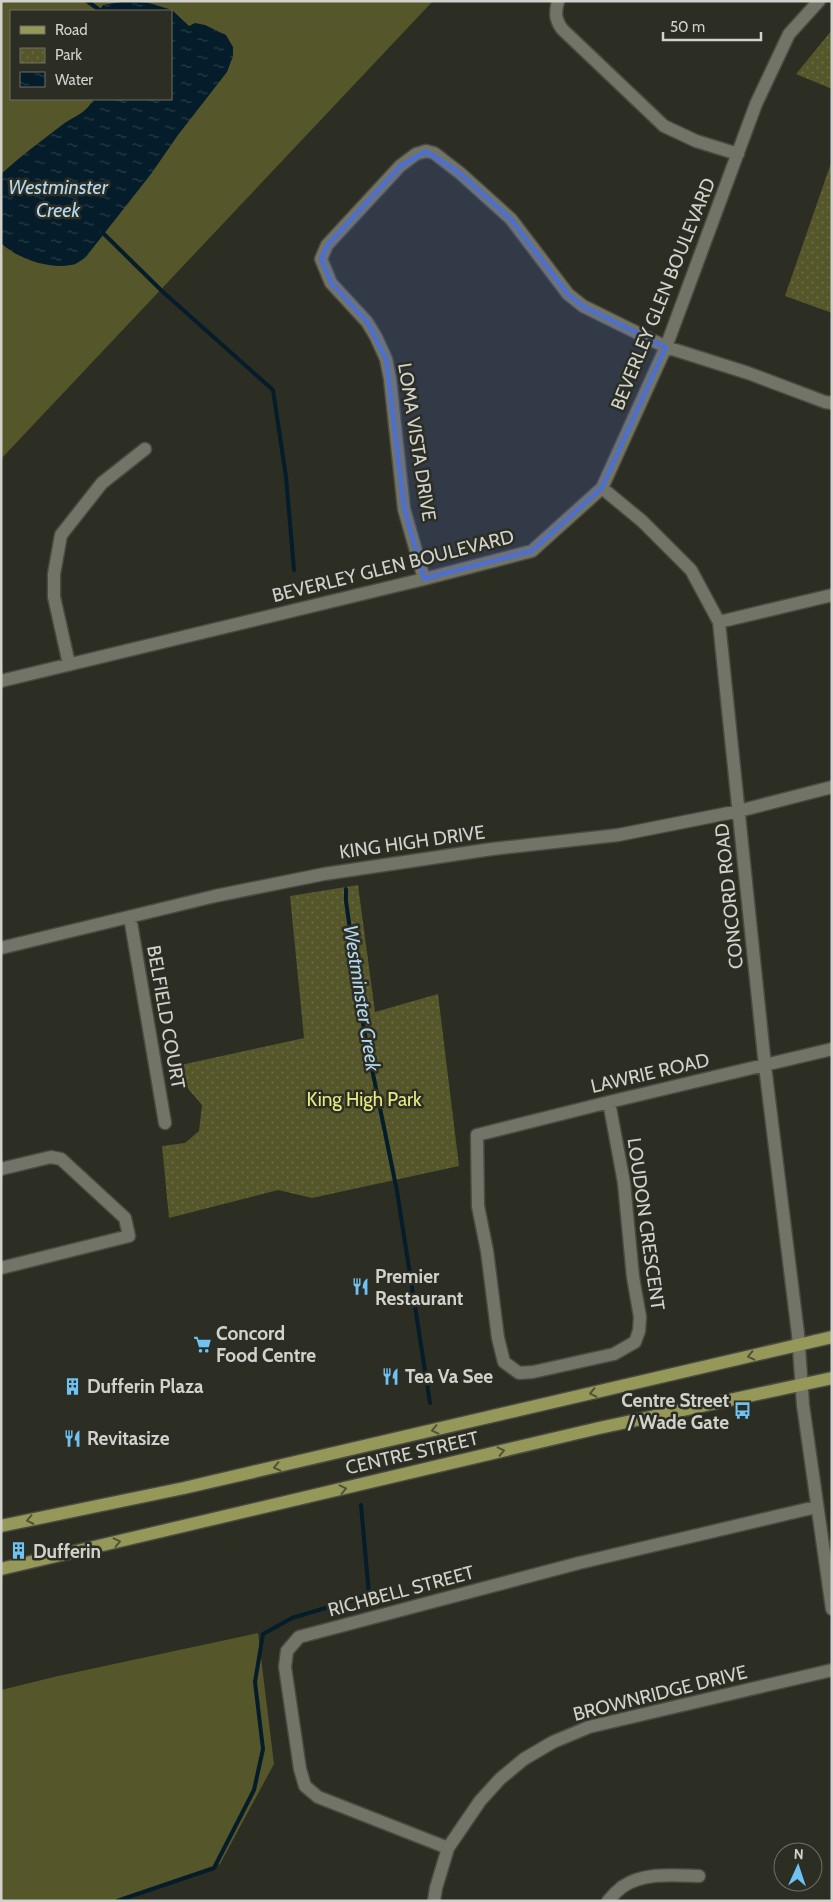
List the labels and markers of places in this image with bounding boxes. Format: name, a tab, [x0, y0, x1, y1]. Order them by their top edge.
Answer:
place label: Premier Restaurant	[375, 1265, 464, 1310]
restaurant icon: Premier Restaurant	[351, 1277, 371, 1297]
place label: Concord Food Centre	[216, 1322, 316, 1367]
supermarket icon: Concord Food Centre	[192, 1334, 212, 1354]
place label: Tea Va See	[405, 1365, 493, 1388]
restaurant icon: Tea Va See	[381, 1366, 401, 1386]
place label: Dufferin Plaza	[87, 1375, 204, 1398]
building icon: Dufferin Plaza	[63, 1376, 83, 1396]
place label: Centre Street / Wade Gate	[621, 1389, 729, 1434]
bus stop icon: Centre Street / Wade Gate	[733, 1401, 753, 1421]
place label: Revitasize	[87, 1427, 170, 1450]
restaurant icon: Revitasize	[63, 1428, 83, 1448]
place label: Dufferin	[33, 1540, 101, 1563]
building icon: Dufferin	[9, 1541, 29, 1561]

